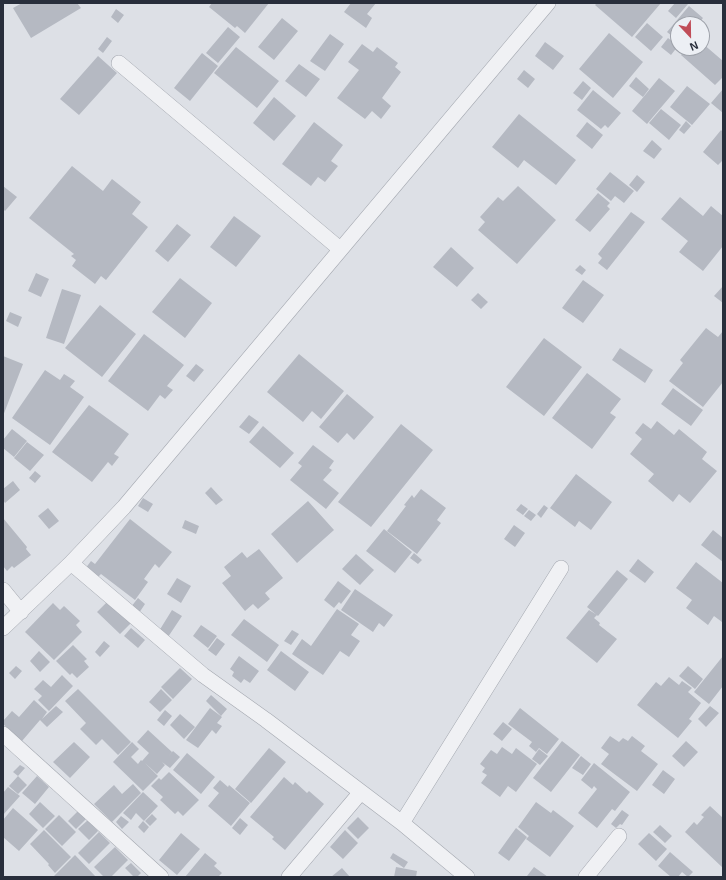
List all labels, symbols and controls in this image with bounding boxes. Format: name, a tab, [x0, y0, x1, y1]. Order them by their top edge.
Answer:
north arrow	[670, 16, 710, 56]
text: N	[688, 39, 700, 53]

